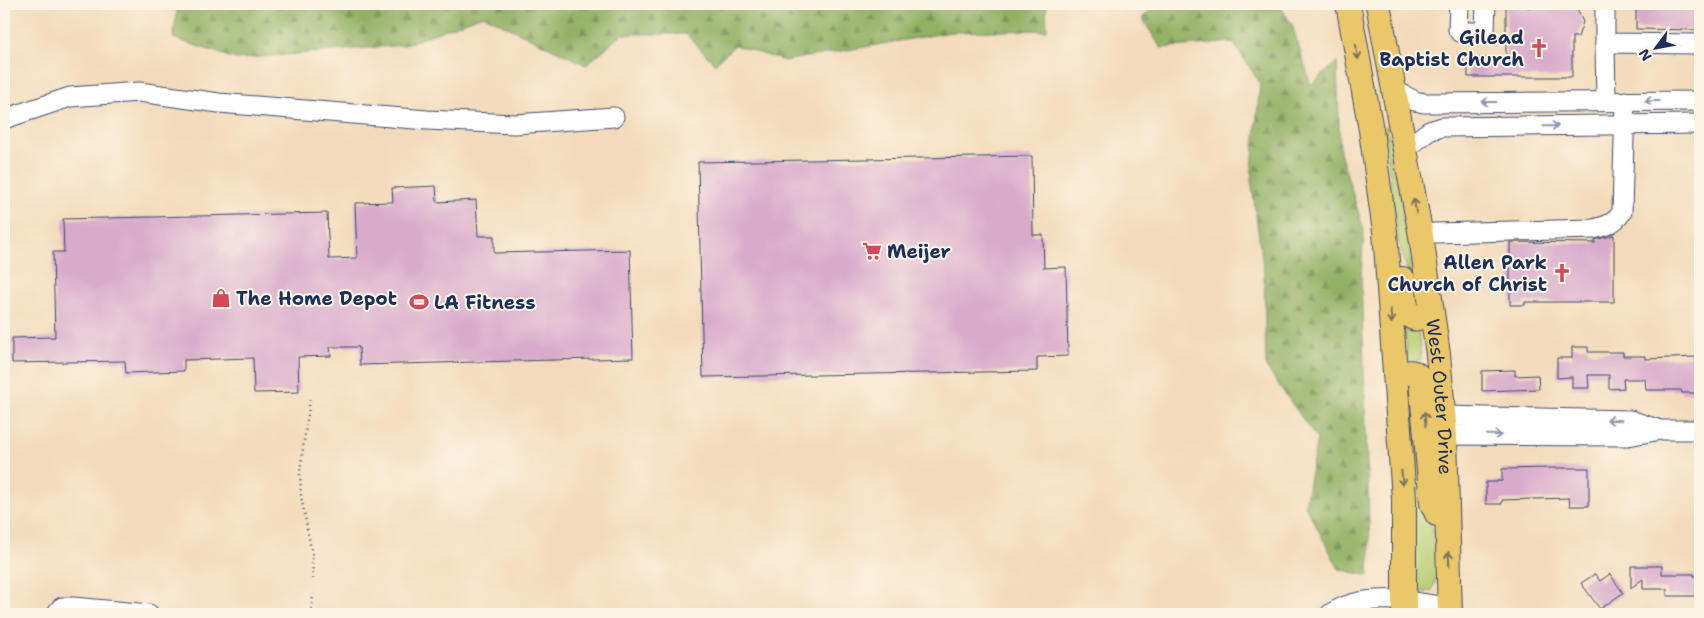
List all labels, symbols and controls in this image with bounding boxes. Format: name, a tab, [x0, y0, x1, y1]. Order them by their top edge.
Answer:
north arrow	[1632, 22, 1682, 72]
place label: Gilead Baptist Church	[1380, 25, 1524, 72]
church icon: Gilead Baptist Church	[1528, 37, 1550, 59]
one-way arrow	[1352, 43, 1362, 59]
text: N	[1634, 45, 1656, 64]
one-way arrow	[1644, 96, 1660, 106]
one-way arrow	[1481, 97, 1498, 107]
one-way arrow	[1543, 121, 1559, 130]
one-way arrow	[1409, 198, 1419, 214]
place label: Meijer	[887, 239, 951, 264]
supermarket icon: Meijer	[861, 240, 883, 262]
place label: Allen Park Church of Christ	[1387, 250, 1547, 297]
church icon: Allen Park Church of Christ	[1551, 262, 1573, 284]
place label: The Home Depot	[236, 286, 397, 311]
shop icon: The Home Depot	[210, 287, 232, 309]
place label: LA Fitness	[434, 290, 535, 315]
sports icon: LA Fitness	[408, 291, 430, 313]
one-way arrow	[1386, 307, 1395, 323]
street label: West Outer Drive	[1420, 317, 1458, 475]
one-way arrow	[1420, 411, 1430, 427]
one-way arrow	[1606, 415, 1622, 424]
one-way arrow	[1486, 430, 1502, 440]
one-way arrow	[1398, 469, 1407, 485]
one-way arrow	[1444, 551, 1454, 568]

